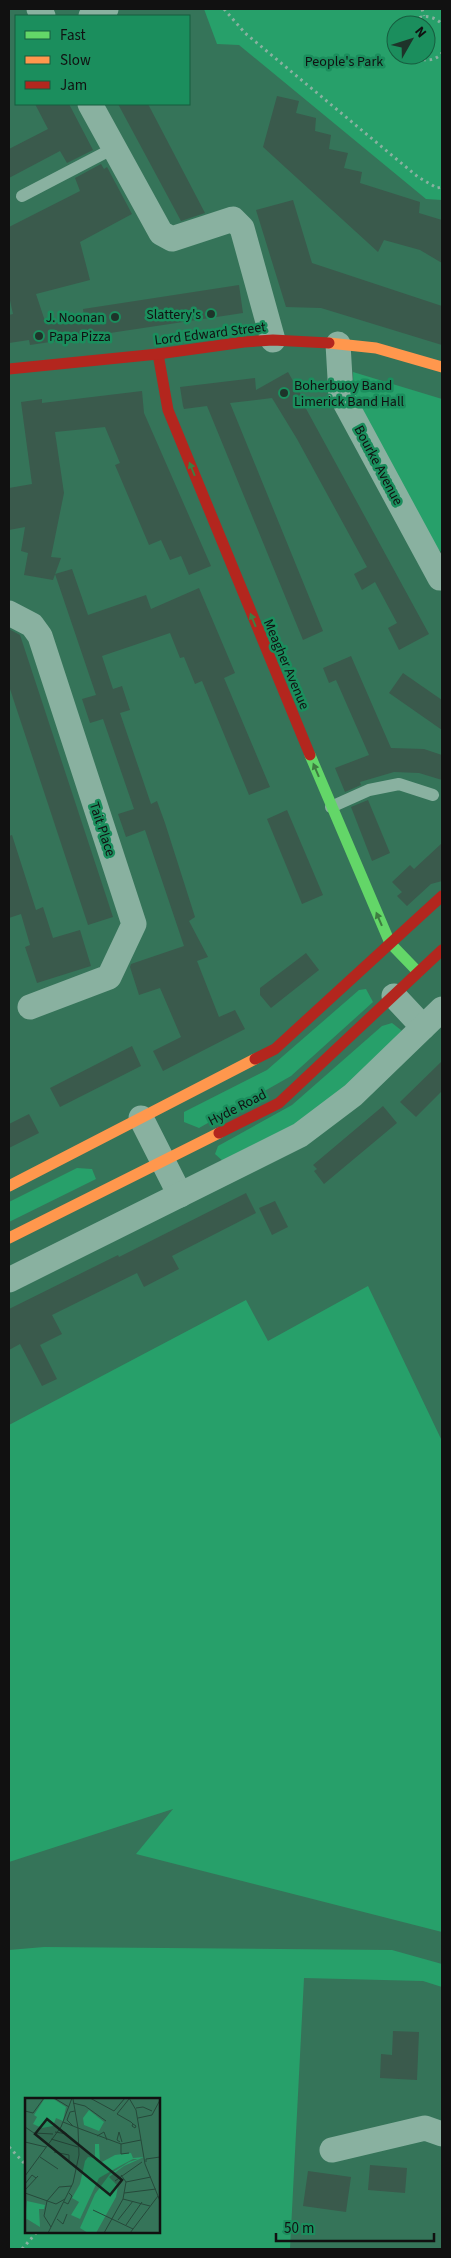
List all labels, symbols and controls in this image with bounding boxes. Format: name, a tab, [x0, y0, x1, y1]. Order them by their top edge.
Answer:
legend	[15, 15, 190, 105]
north arrow	[386, 15, 436, 65]
text: N	[410, 23, 431, 42]
text: Fast	[60, 25, 86, 46]
text: Slow	[60, 50, 91, 71]
park label: People's Park	[305, 52, 383, 72]
text: Jam	[60, 75, 87, 96]
place label: Slattery's	[146, 305, 201, 325]
place label: J. Noonan	[46, 308, 105, 328]
marker: Slattery's	[205, 308, 217, 320]
marker: J. Noonan	[109, 311, 121, 323]
street label: Lord Edward Street	[153, 317, 267, 351]
place label: Papa Pizza	[49, 327, 111, 347]
marker: Papa Pizza	[33, 330, 45, 342]
place label: Boherbuoy Band Limerick Band Hall	[294, 376, 404, 412]
marker: Boherbuoy Band Limerick Band Hall	[278, 387, 290, 399]
street label: Bourke Avenue	[349, 422, 408, 509]
one-way arrow	[188, 462, 196, 476]
one-way arrow	[249, 612, 257, 627]
street label: Meagher Avenue	[258, 616, 314, 713]
one-way arrow	[311, 763, 319, 777]
street label: Tait Place	[84, 800, 120, 859]
one-way arrow	[375, 912, 383, 926]
street label: Hyde Road	[205, 1085, 270, 1131]
inset map	[25, 2098, 160, 2233]
scale bar	[276, 2210, 434, 2242]
text: 50 m	[284, 2218, 314, 2239]

